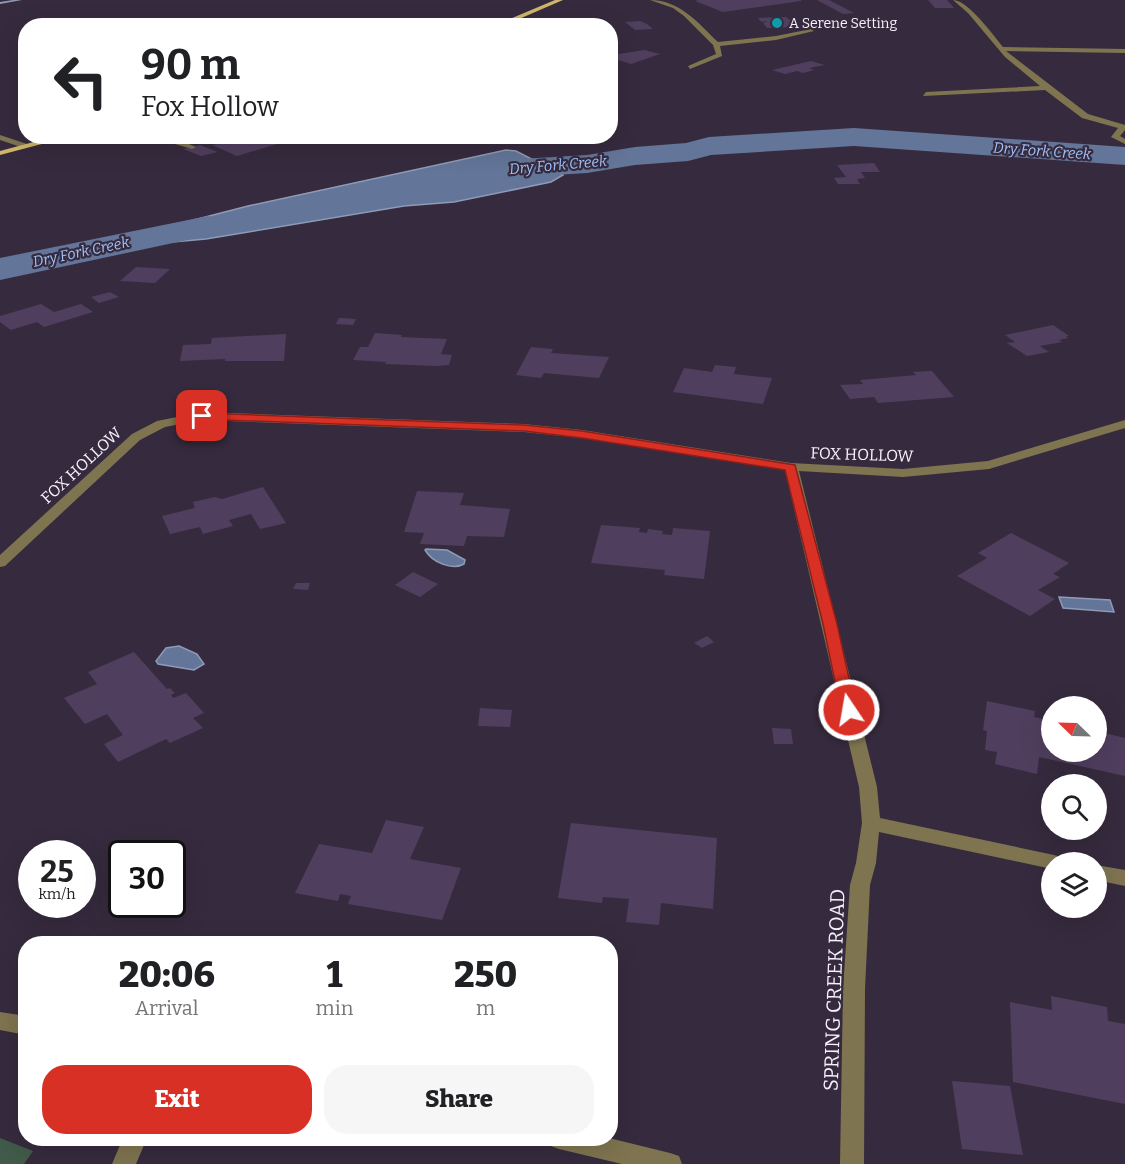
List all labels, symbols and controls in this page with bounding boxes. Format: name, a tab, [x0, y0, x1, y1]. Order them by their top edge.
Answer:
place label: A Serene Setting	[789, 15, 897, 32]
marker: A Serene Setting	[770, 16, 784, 30]
text: 90 m	[141, 40, 240, 90]
icon: left	[42, 42, 120, 120]
text: Fox Hollow	[141, 91, 279, 123]
water label: Dry Fork Creek	[992, 139, 1092, 163]
water label: Dry Fork Creek	[508, 152, 609, 178]
water label: Dry Fork Creek	[31, 233, 132, 271]
pin	[176, 390, 227, 441]
icon: arrive	[185, 399, 218, 432]
street label: FOX HOLLOW	[37, 423, 126, 508]
street label: FOX HOLLOW	[810, 443, 915, 466]
position arrow	[817, 678, 881, 742]
north arrow	[1041, 696, 1107, 762]
map controls	[1041, 696, 1107, 918]
button: search	[1041, 774, 1107, 840]
speed limit sign: 30	[108, 840, 186, 918]
button: layers	[1041, 852, 1107, 918]
text: 25	[40, 854, 74, 890]
text: km/h	[38, 885, 76, 903]
street label: SPRING CREEK ROAD	[818, 889, 850, 1091]
text: 20:06	[119, 953, 215, 997]
text: 1	[326, 953, 342, 997]
text: 250	[454, 953, 517, 997]
text: Arrival	[135, 996, 198, 1020]
text: min	[316, 996, 353, 1020]
text: m	[476, 996, 495, 1020]
button: Exit	[42, 1065, 312, 1134]
button: Share	[324, 1065, 594, 1134]

